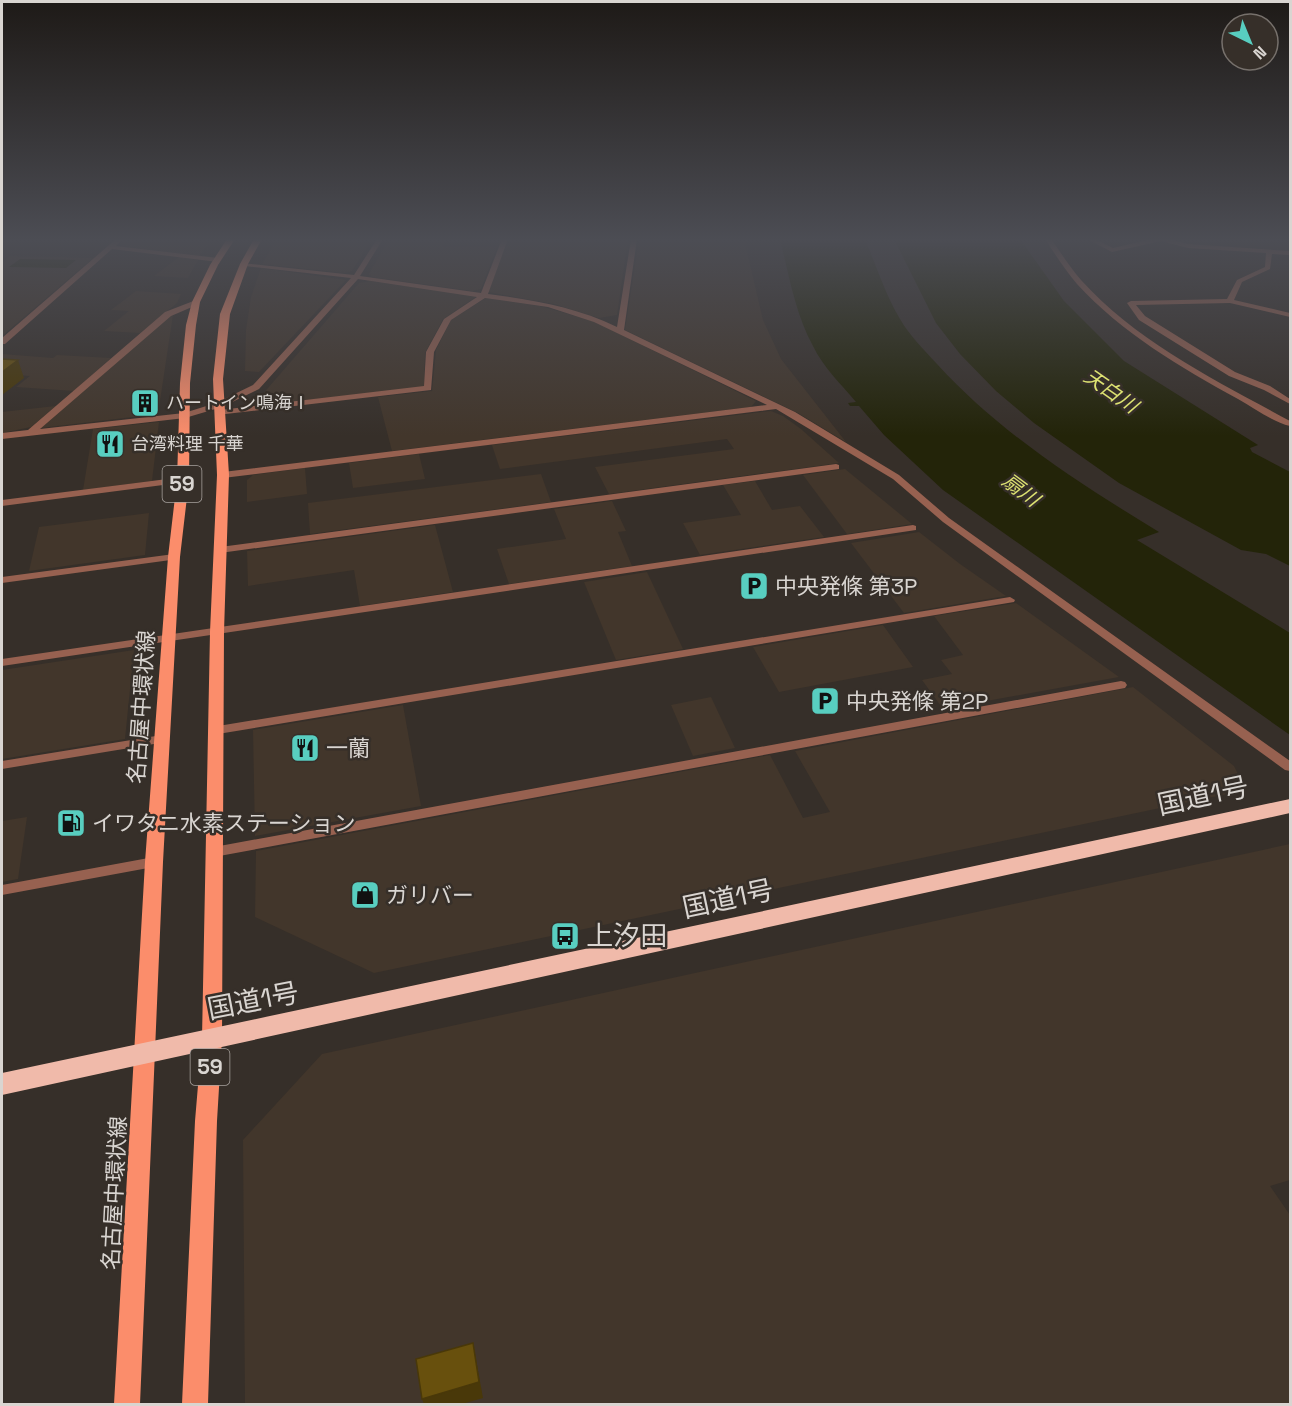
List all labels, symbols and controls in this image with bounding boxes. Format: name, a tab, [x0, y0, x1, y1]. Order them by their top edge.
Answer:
north arrow	[1220, 12, 1280, 72]
text: N	[1249, 41, 1271, 64]
water label: 天白川	[1079, 363, 1145, 420]
building icon: ハートイン鳴海Ⅰ	[129, 387, 161, 419]
place label: ハートイン鳴海Ⅰ	[166, 391, 310, 414]
restaurant icon: 台湾料理 千華	[94, 428, 126, 460]
place label: 台湾料理 千華	[131, 432, 244, 455]
road number: 59	[162, 466, 201, 502]
water label: 扇川	[997, 468, 1046, 514]
parking icon: 中央発條 第3P	[738, 570, 770, 602]
place label: 中央発條 第3P	[775, 572, 917, 600]
street label: 名古屋中環状線	[122, 629, 160, 785]
parking icon: 中央発條 第2P	[809, 685, 841, 717]
place label: 中央発條 第2P	[846, 687, 988, 715]
restaurant icon: 一蘭	[289, 732, 321, 764]
place label: 一蘭	[326, 734, 370, 762]
street label: 国道1号	[1154, 769, 1252, 822]
fuel station icon: イワタニ水素ステーション	[55, 807, 87, 839]
place label: イワタニ水素ステーション	[92, 809, 356, 837]
street label: 国道1号	[679, 872, 777, 925]
shop icon: ガリバー	[349, 879, 381, 911]
place label: ガリバー	[386, 881, 474, 909]
place label: 上汐田	[586, 918, 667, 953]
bus stop icon: 上汐田	[549, 920, 581, 952]
street label: 国道1号	[204, 975, 302, 1026]
road number: 59	[190, 1049, 230, 1085]
street label: 名古屋中環状線	[96, 1115, 132, 1271]

